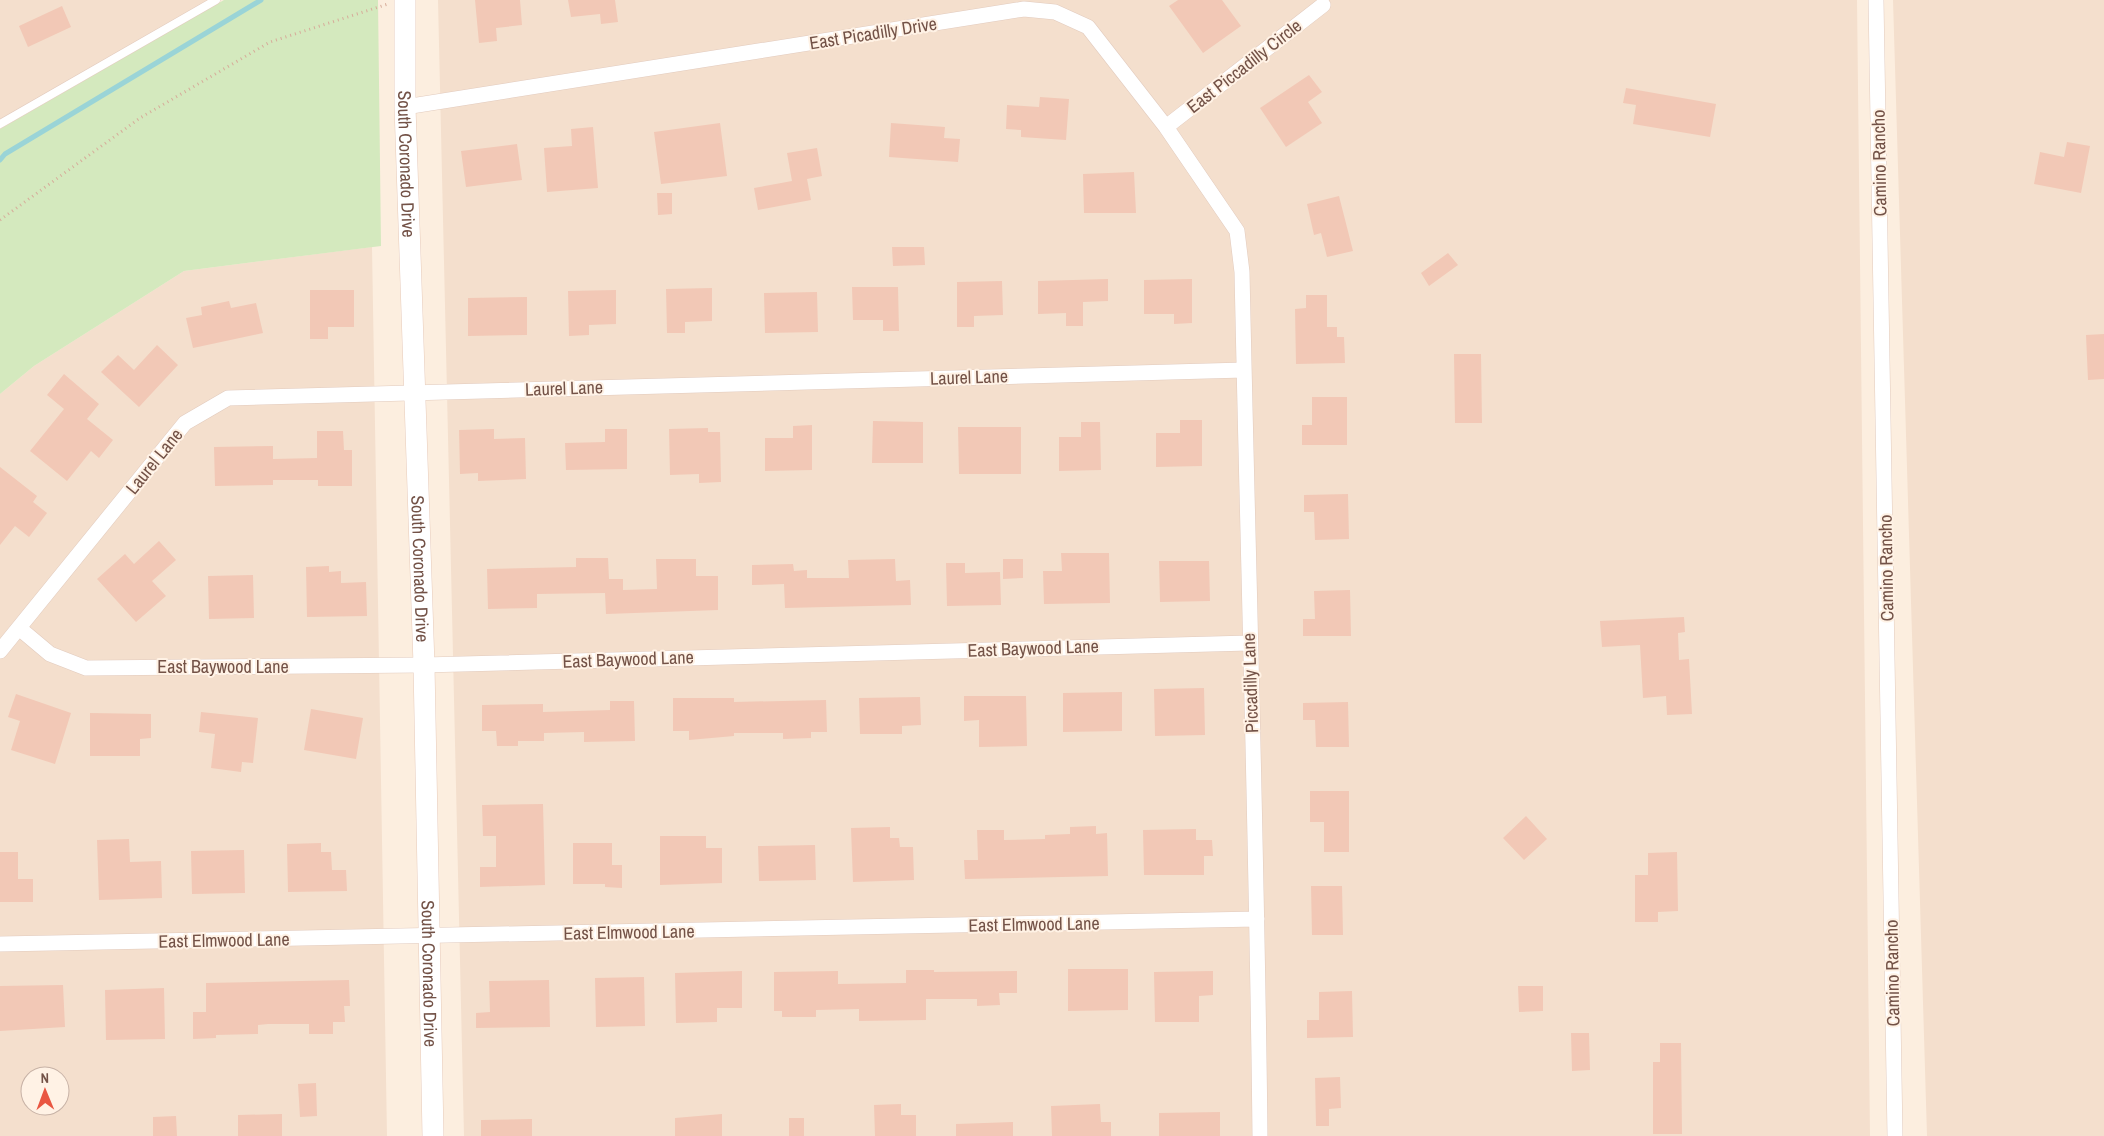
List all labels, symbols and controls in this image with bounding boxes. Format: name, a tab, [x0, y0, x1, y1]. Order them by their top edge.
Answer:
street label: East Picadilly Drive	[807, 11, 939, 55]
street label: East Piccadilly Circle	[1181, 13, 1307, 119]
street label: South Coronado Drive	[393, 90, 422, 238]
street label: Camino Rancho	[1866, 109, 1892, 217]
street label: Laurel Lane	[930, 363, 1008, 391]
street label: Laurel Lane	[525, 374, 603, 402]
street label: Laurel Lane	[120, 423, 188, 499]
street label: South Coronado Drive	[406, 495, 436, 643]
street label: Camino Rancho	[1873, 514, 1899, 622]
street label: East Baywood Lane	[967, 633, 1099, 663]
street label: Piccadilly Lane	[1236, 633, 1264, 733]
street label: East Baywood Lane	[562, 644, 694, 674]
street label: East Baywood Lane	[157, 654, 289, 679]
street label: South Coronado Drive	[416, 900, 444, 1047]
street label: East Elmwood Lane	[968, 910, 1100, 938]
street label: East Elmwood Lane	[563, 918, 695, 946]
street label: Camino Rancho	[1879, 919, 1905, 1027]
street label: East Elmwood Lane	[158, 926, 290, 954]
north arrow	[20, 1066, 70, 1116]
text: N	[40, 1069, 49, 1087]

